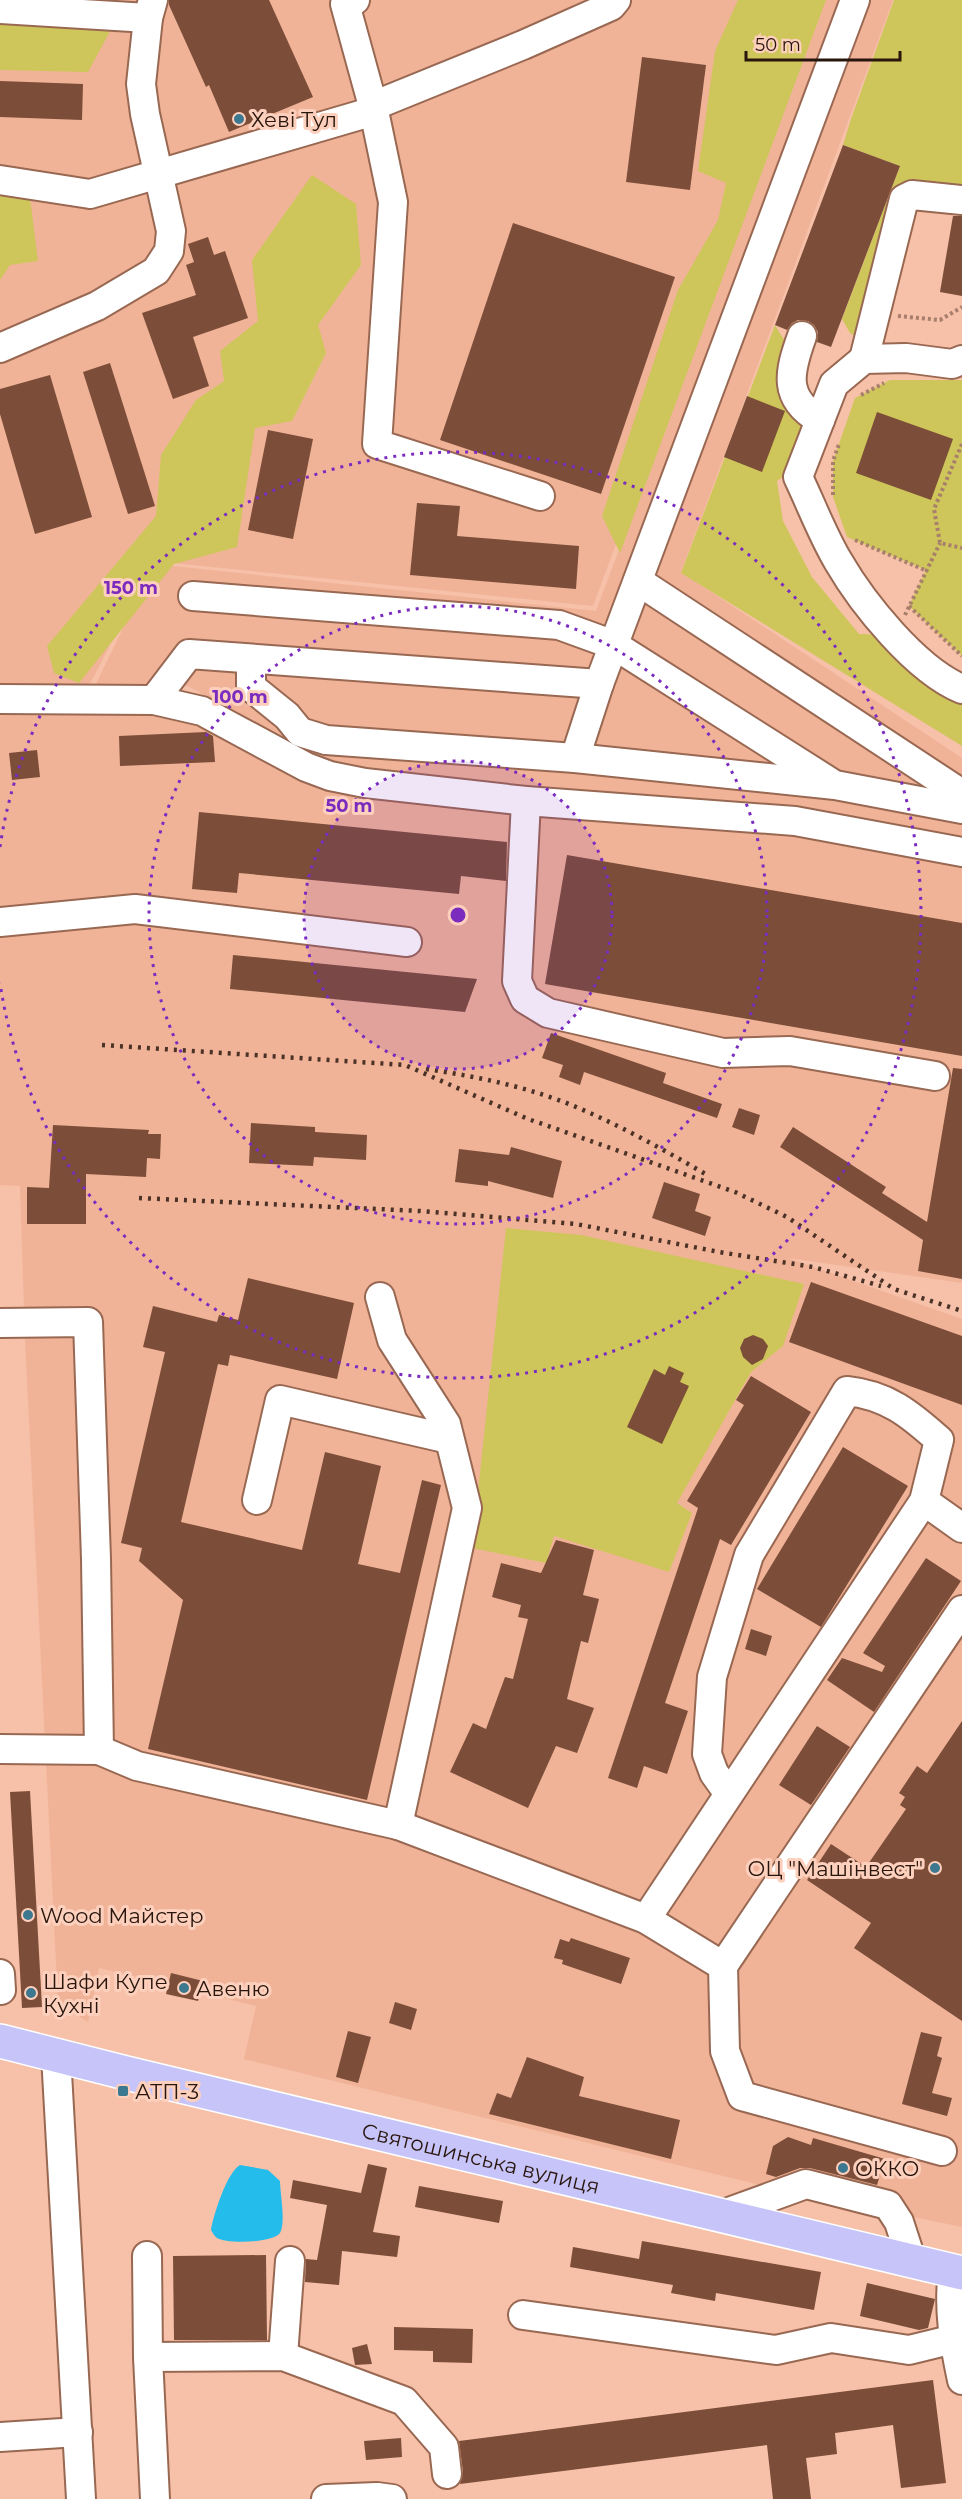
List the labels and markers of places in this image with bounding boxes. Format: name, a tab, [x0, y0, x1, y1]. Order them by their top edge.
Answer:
place label: Хеві Тул	[251, 107, 337, 132]
marker: Хеві Тул	[232, 112, 246, 126]
centre of rings	[448, 905, 468, 925]
place label: ОЦ "Машінвест"	[747, 1856, 923, 1881]
marker: ОЦ "Машінвест"	[928, 1861, 942, 1875]
place label: Wood Майстер	[40, 1903, 204, 1928]
marker: Wood Майстер	[21, 1908, 35, 1922]
place label: Шафи Купе Кухні	[43, 1969, 168, 2018]
place label: Авеню	[196, 1976, 270, 2001]
marker: Авеню	[177, 1981, 191, 1995]
marker: Шафи Купе Кухні	[24, 1986, 38, 2000]
place label: АТП-3	[135, 2079, 199, 2104]
marker: АТП-3	[116, 2084, 130, 2098]
place label: ОККО	[855, 2156, 919, 2181]
marker: ОККО	[836, 2161, 850, 2175]

